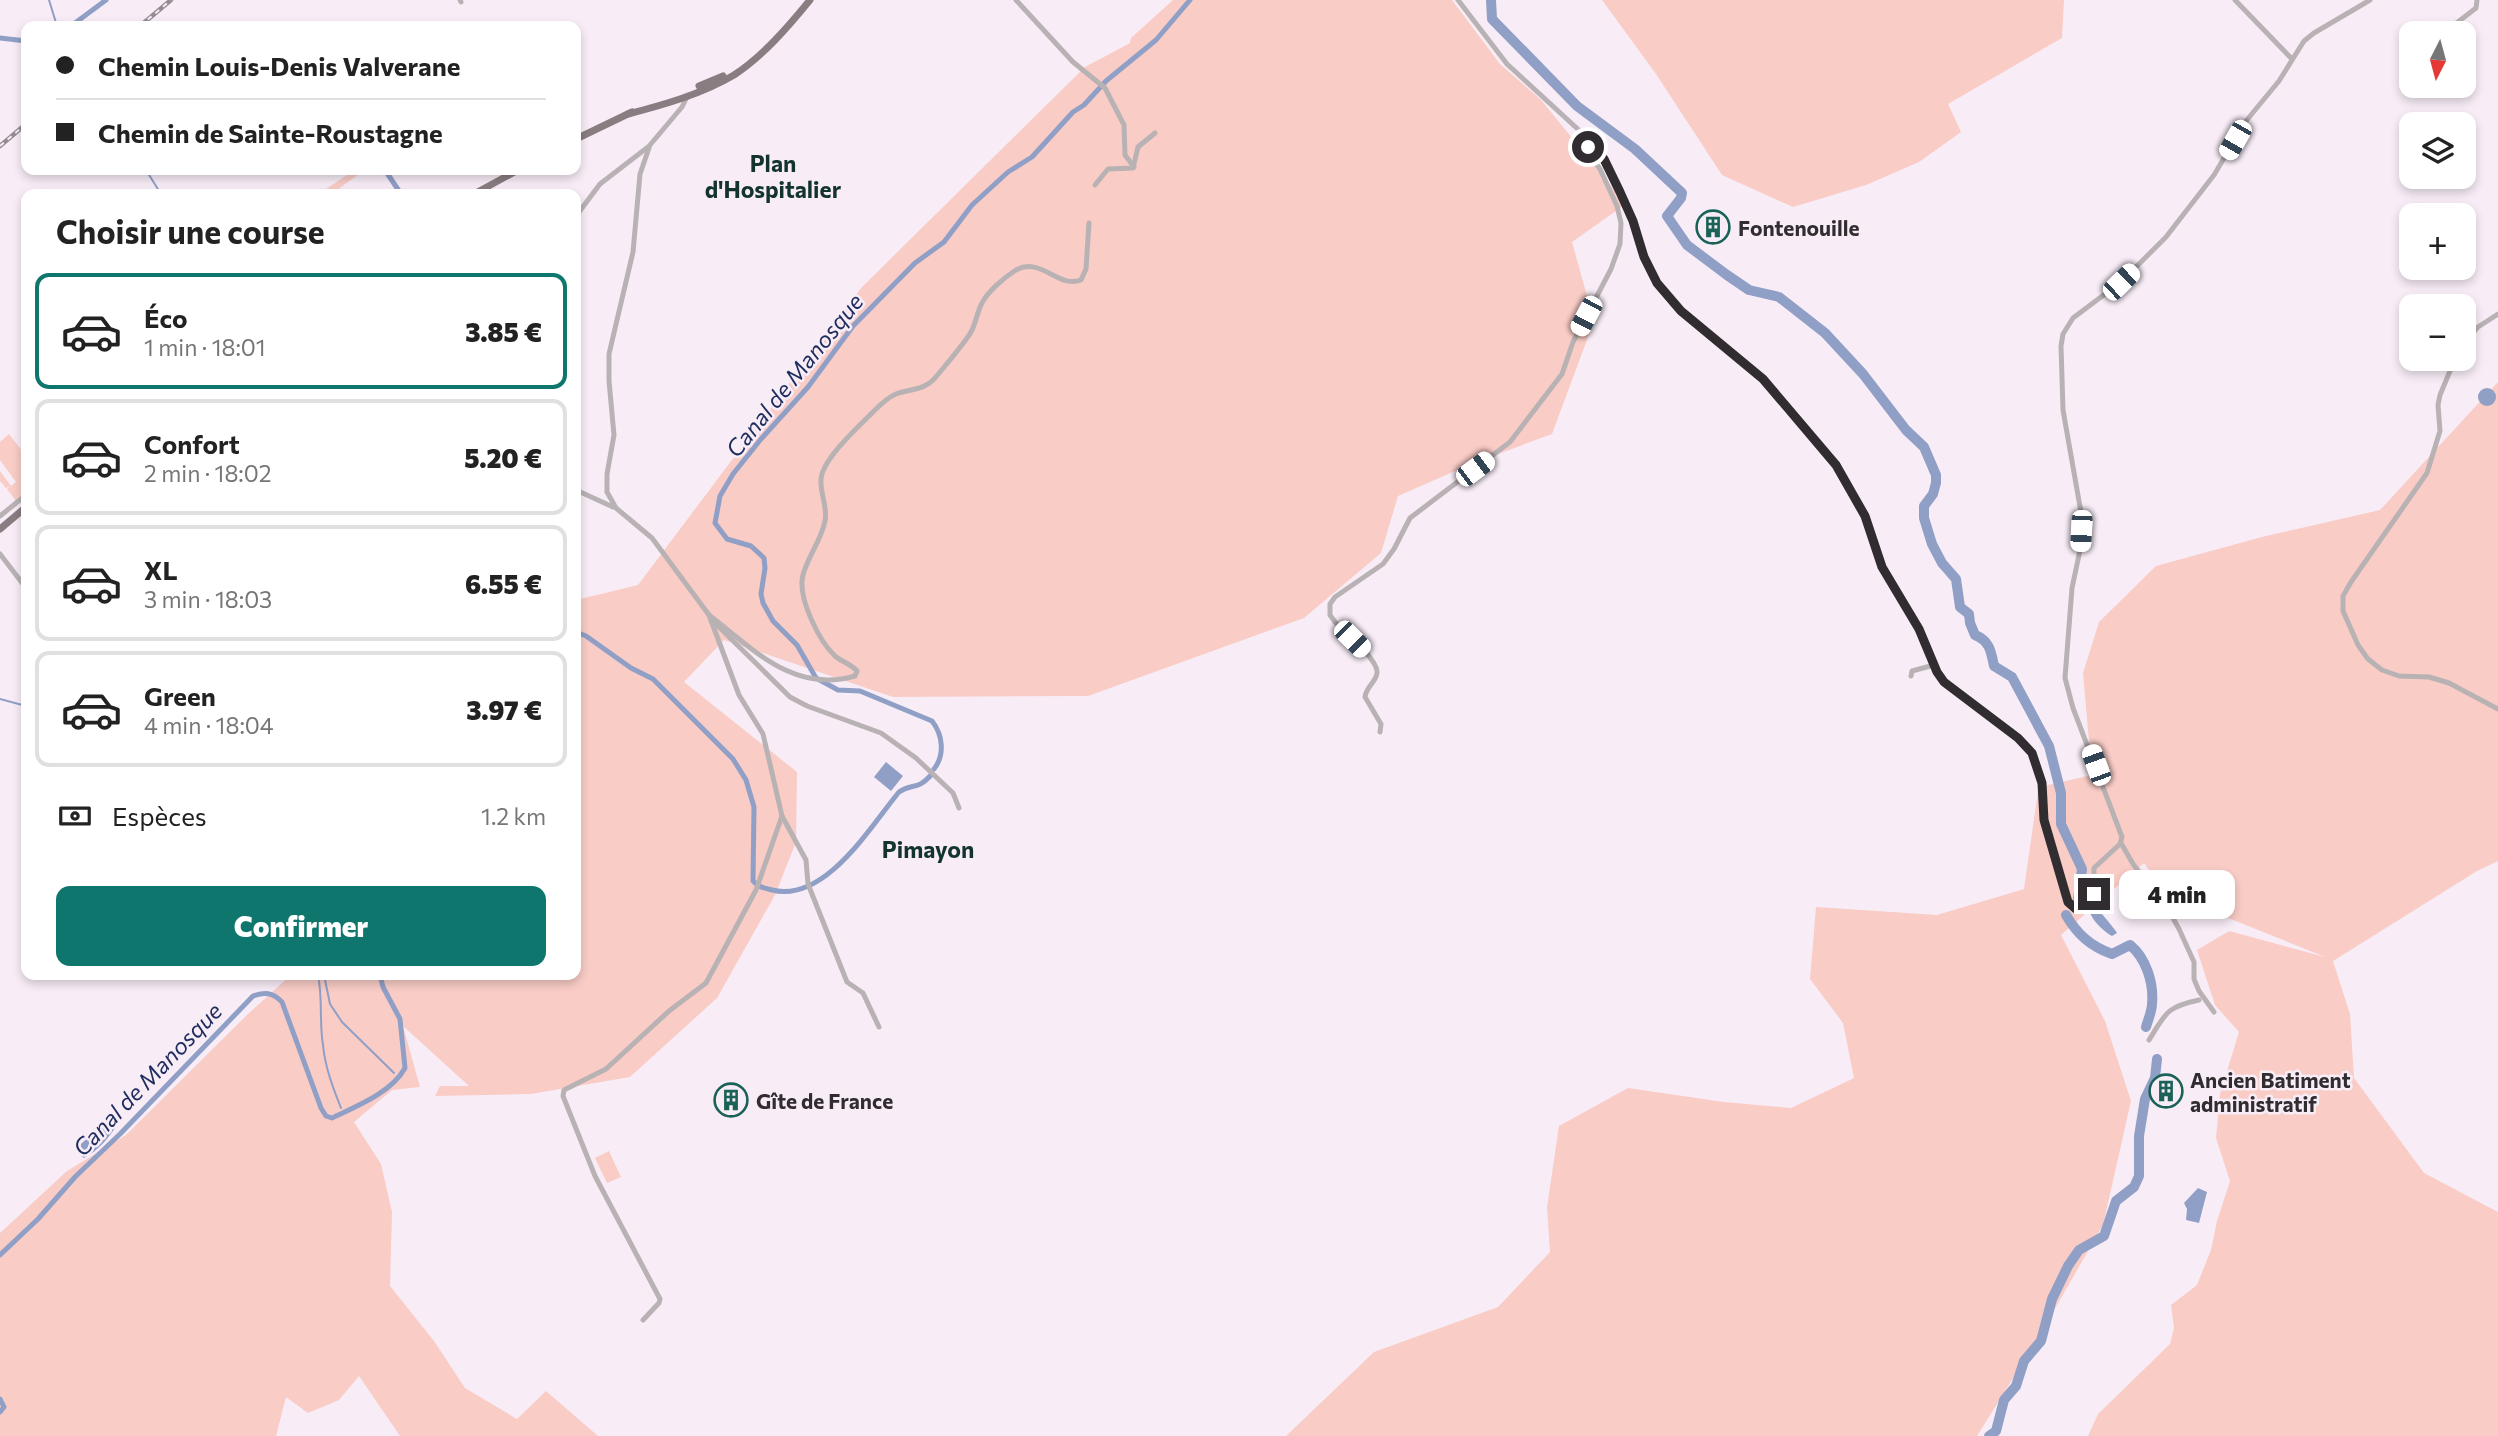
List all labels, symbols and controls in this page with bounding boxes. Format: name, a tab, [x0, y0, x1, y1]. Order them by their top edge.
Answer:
north arrow	[2399, 21, 2476, 98]
map controls	[2399, 21, 2476, 371]
text: Chemin Louis-Denis Valverane	[98, 50, 460, 81]
button: layers	[2399, 112, 2476, 189]
text: Chemin de Sainte-Roustagne	[98, 117, 443, 148]
car	[2216, 117, 2255, 163]
route start	[1572, 131, 1604, 163]
district label: Plan d'Hospitalier	[705, 149, 842, 203]
button: +	[2399, 203, 2476, 280]
building icon: Fontenouille	[1694, 208, 1732, 246]
text: Choisir une course	[56, 211, 325, 251]
place label: Fontenouille	[1738, 215, 1859, 240]
car	[2099, 260, 2144, 304]
water label: Canal de Manosque	[719, 288, 869, 462]
car	[1567, 293, 1606, 339]
button: −	[2399, 294, 2476, 371]
icon: car	[60, 300, 123, 363]
text: Éco	[144, 302, 188, 333]
text: 3.85 €	[465, 316, 542, 347]
text: 1 min · 18:01	[144, 333, 266, 361]
icon: car	[60, 426, 123, 489]
text: Confort	[144, 428, 240, 459]
text: 5.20 €	[464, 442, 542, 473]
car	[1452, 448, 1499, 490]
text: 2 min · 18:02	[144, 459, 271, 487]
car	[2070, 509, 2093, 553]
icon: car	[60, 552, 123, 615]
text: XL	[144, 554, 178, 585]
text: 6.55 €	[465, 568, 542, 599]
text: 3 min · 18:03	[144, 585, 272, 613]
car	[1330, 617, 1375, 661]
icon: car	[60, 678, 123, 741]
text: Green	[144, 680, 216, 711]
text: 3.97 €	[466, 694, 542, 725]
text: 4 min · 18:04	[144, 711, 274, 739]
car	[2079, 742, 2114, 788]
icon: cash	[56, 797, 94, 835]
text: Espèces	[112, 800, 207, 831]
text: 1.2 km	[481, 802, 546, 830]
district label: Pimayon	[882, 835, 974, 863]
callout: 4 min	[2118, 870, 2234, 918]
route end	[2078, 878, 2110, 910]
text: 4 min	[2148, 880, 2206, 908]
button: Confirmer	[56, 886, 546, 966]
water label: Canal de Manosque	[67, 996, 227, 1162]
place label: Ancien Batiment administratif	[2190, 1067, 2351, 1116]
building icon: Ancien Batiment administratif	[2147, 1072, 2185, 1110]
building icon: Gîte de France	[712, 1081, 750, 1119]
place label: Gîte de France	[756, 1088, 893, 1113]

